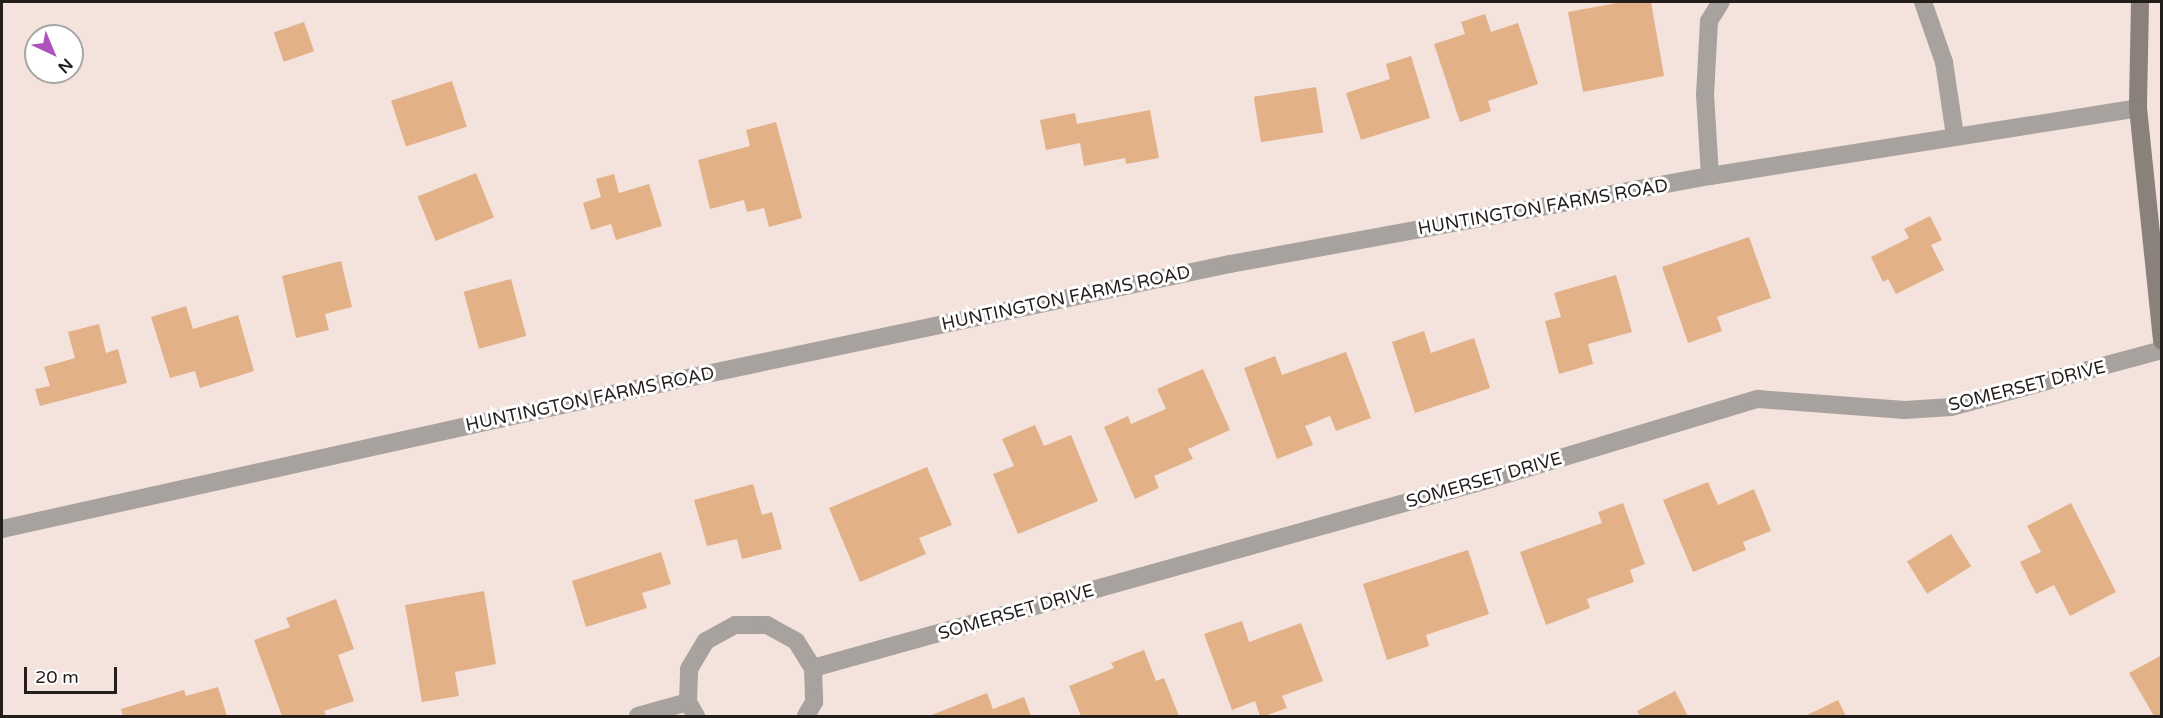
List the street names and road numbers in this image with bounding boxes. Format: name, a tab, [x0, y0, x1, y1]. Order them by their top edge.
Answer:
street label: HUNTINGTON FARMS ROAD	[1416, 174, 1670, 240]
street label: HUNTINGTON FARMS ROAD	[940, 261, 1192, 335]
street label: SOMERSET DRIVE	[1946, 356, 2108, 416]
street label: HUNTINGTON FARMS ROAD	[464, 362, 716, 436]
street label: SOMERSET DRIVE	[1404, 447, 1564, 513]
street label: SOMERSET DRIVE	[936, 579, 1096, 645]

